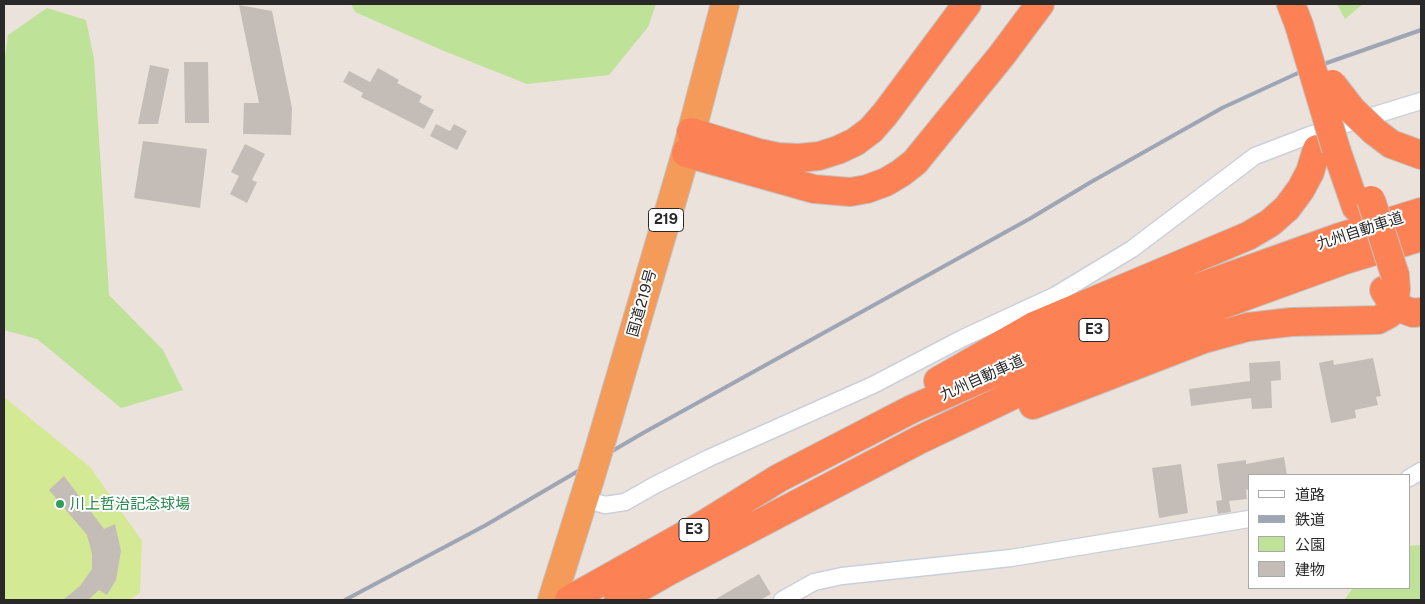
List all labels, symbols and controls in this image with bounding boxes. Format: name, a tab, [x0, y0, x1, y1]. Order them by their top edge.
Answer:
road number: 219	[648, 208, 684, 232]
street label: 九州自動車道	[1314, 209, 1406, 253]
street label: 国道219号	[624, 267, 660, 339]
road number: E3	[1079, 318, 1109, 342]
street label: 九州自動車道	[937, 351, 1027, 405]
legend	[1248, 474, 1410, 589]
text: 道路	[1295, 486, 1325, 503]
place label: 川上哲治記念球場	[70, 495, 190, 513]
marker: 川上哲治記念球場	[54, 498, 66, 510]
text: 鉄道	[1295, 511, 1325, 528]
road number: E3	[679, 518, 709, 542]
text: 公園	[1295, 536, 1325, 553]
text: 建物	[1295, 561, 1325, 578]

